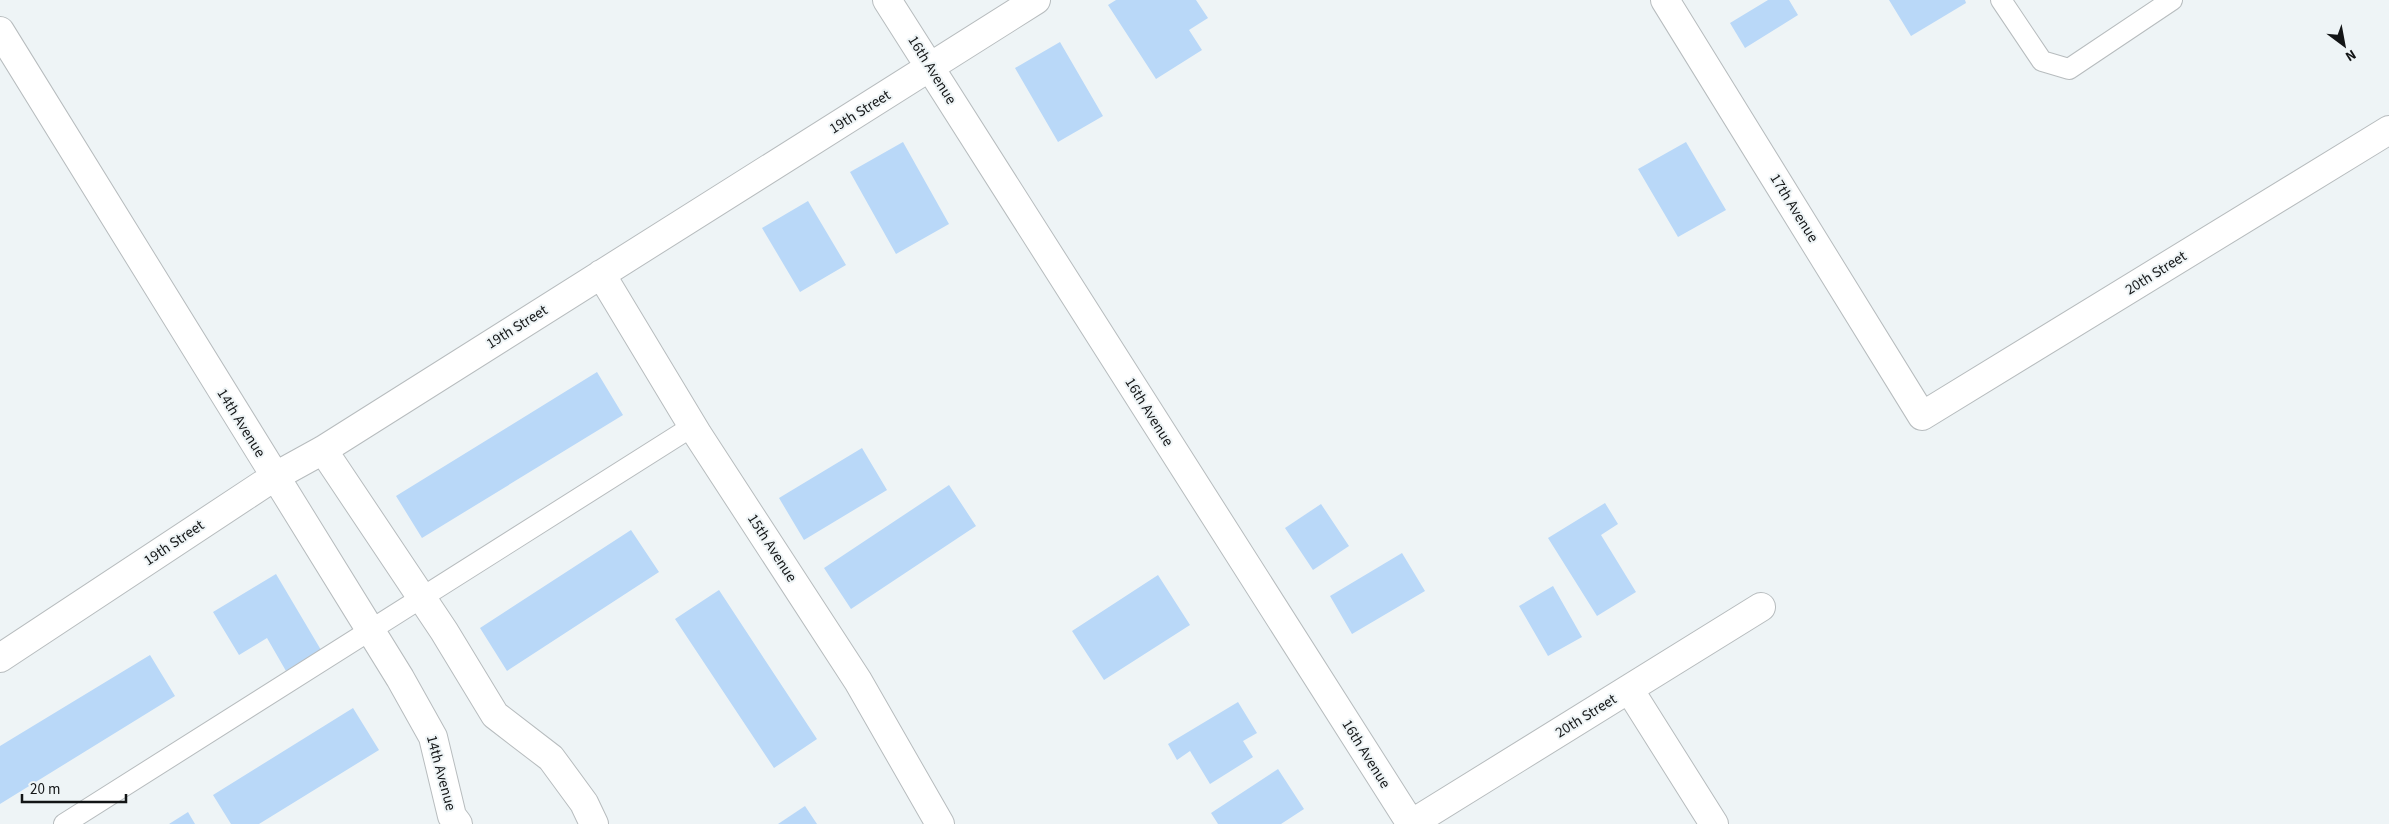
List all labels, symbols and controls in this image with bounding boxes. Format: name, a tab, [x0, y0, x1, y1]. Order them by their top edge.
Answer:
north arrow	[2319, 20, 2369, 70]
street label: 16th Avenue	[903, 32, 961, 108]
text: N	[2341, 44, 2360, 66]
street label: 19th Street	[825, 85, 895, 139]
street label: 17th Avenue	[1765, 170, 1823, 246]
street label: 20th Street	[2121, 246, 2191, 300]
street label: 19th Street	[482, 300, 552, 354]
street label: 16th Avenue	[1120, 374, 1178, 450]
street label: 14th Avenue	[212, 385, 270, 461]
street label: 15th Avenue	[742, 510, 802, 586]
street label: 19th Street	[140, 515, 208, 571]
street label: 20th Street	[1551, 689, 1621, 743]
street label: 16th Avenue	[1337, 716, 1395, 792]
street label: 14th Avenue	[421, 733, 461, 813]
scale bar	[22, 772, 126, 804]
text: 20 m	[30, 779, 60, 800]

